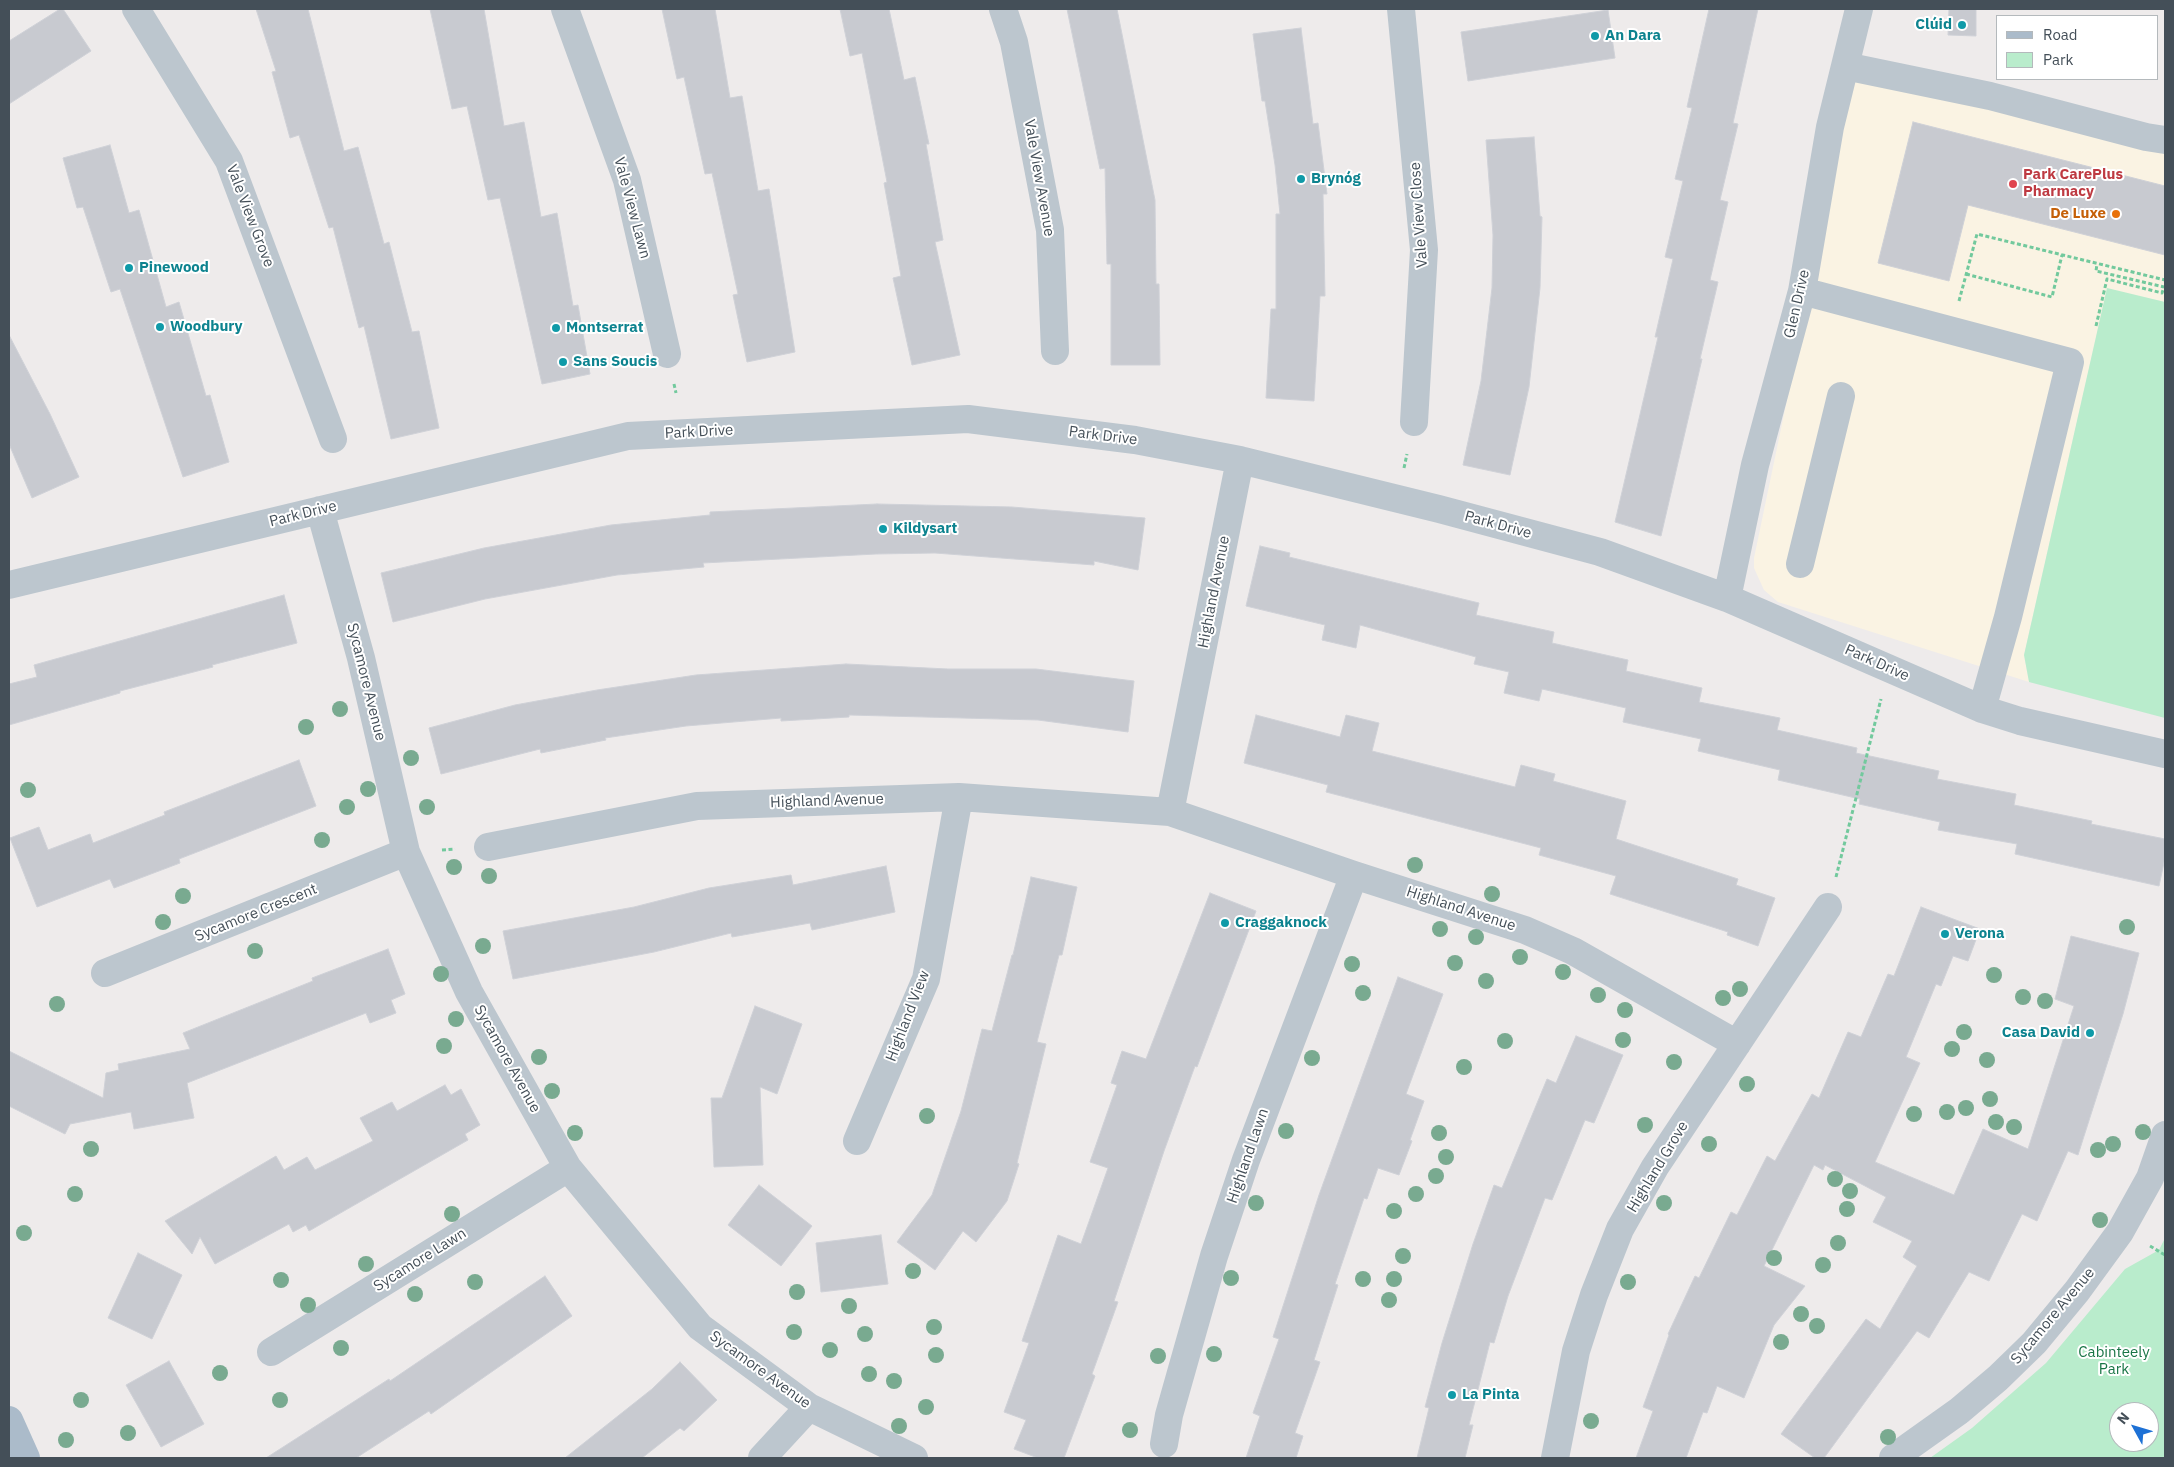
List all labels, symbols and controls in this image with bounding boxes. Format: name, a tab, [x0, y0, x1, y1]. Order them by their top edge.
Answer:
legend	[1996, 15, 2159, 80]
place label: Clúid	[1915, 16, 1952, 34]
marker: Clúid	[1956, 19, 1968, 31]
text: Road	[2043, 25, 2078, 44]
place label: An Dara	[1605, 27, 1661, 45]
marker: An Dara	[1589, 30, 1601, 42]
text: Park	[2043, 50, 2073, 69]
street label: Vale View Avenue	[1020, 118, 1058, 238]
street label: Vale View Lawn	[610, 155, 654, 261]
street label: Vale View Grove	[222, 162, 278, 270]
street label: Vale View Close	[1406, 162, 1432, 268]
place label: Park CarePlus Pharmacy	[2023, 166, 2123, 201]
place label: Brynóg	[1311, 170, 1361, 188]
marker: Brynóg	[1295, 173, 1307, 185]
marker: Park CarePlus Pharmacy	[2007, 178, 2019, 190]
place label: De Luxe	[2050, 205, 2106, 223]
marker: De Luxe	[2110, 208, 2122, 220]
place label: Pinewood	[139, 259, 209, 277]
marker: Pinewood	[123, 262, 135, 274]
street label: Glen Drive	[1780, 268, 1814, 340]
place label: Woodbury	[170, 318, 242, 336]
place label: Montserrat	[566, 319, 644, 337]
marker: Woodbury	[154, 321, 166, 333]
marker: Montserrat	[550, 322, 562, 334]
place label: Sans Soucis	[573, 353, 657, 371]
marker: Sans Soucis	[557, 356, 569, 368]
street label: Park Drive	[664, 421, 734, 443]
street label: Park Drive	[1068, 423, 1138, 449]
street label: Park Drive	[267, 497, 339, 531]
street label: Park Drive	[1462, 507, 1534, 543]
place label: Kildysart	[893, 520, 957, 538]
marker: Kildysart	[877, 523, 889, 535]
street label: Highland Avenue	[1194, 534, 1234, 650]
street label: Sycamore Avenue	[343, 621, 389, 743]
street label: Park Drive	[1842, 641, 1912, 685]
street label: Highland Avenue	[770, 790, 884, 812]
street label: Sycamore Crescent	[192, 880, 320, 946]
street label: Highland Avenue	[1404, 883, 1518, 935]
place label: Craggaknock	[1235, 914, 1327, 932]
marker: Craggaknock	[1219, 917, 1231, 929]
place label: Verona	[1955, 925, 2005, 943]
marker: Verona	[1939, 928, 1951, 940]
street label: Highland View	[882, 968, 934, 1064]
street label: Sycamore Avenue	[470, 1002, 544, 1116]
place label: Casa David	[2002, 1024, 2080, 1042]
marker: Casa David	[2084, 1027, 2096, 1039]
street label: Highland Lawn	[1223, 1106, 1273, 1206]
street label: Highland Grove	[1624, 1118, 1692, 1216]
street label: Sycamore Lawn	[370, 1224, 470, 1296]
street label: Sycamore Avenue	[2007, 1264, 2099, 1368]
street label: Sycamore Avenue	[706, 1327, 814, 1413]
park label: Cabinteely Park	[2078, 1344, 2150, 1379]
place label: La Pinta	[1462, 1386, 1519, 1404]
marker: La Pinta	[1446, 1389, 1458, 1401]
north arrow	[2109, 1402, 2159, 1452]
text: N	[2113, 1409, 2133, 1428]

